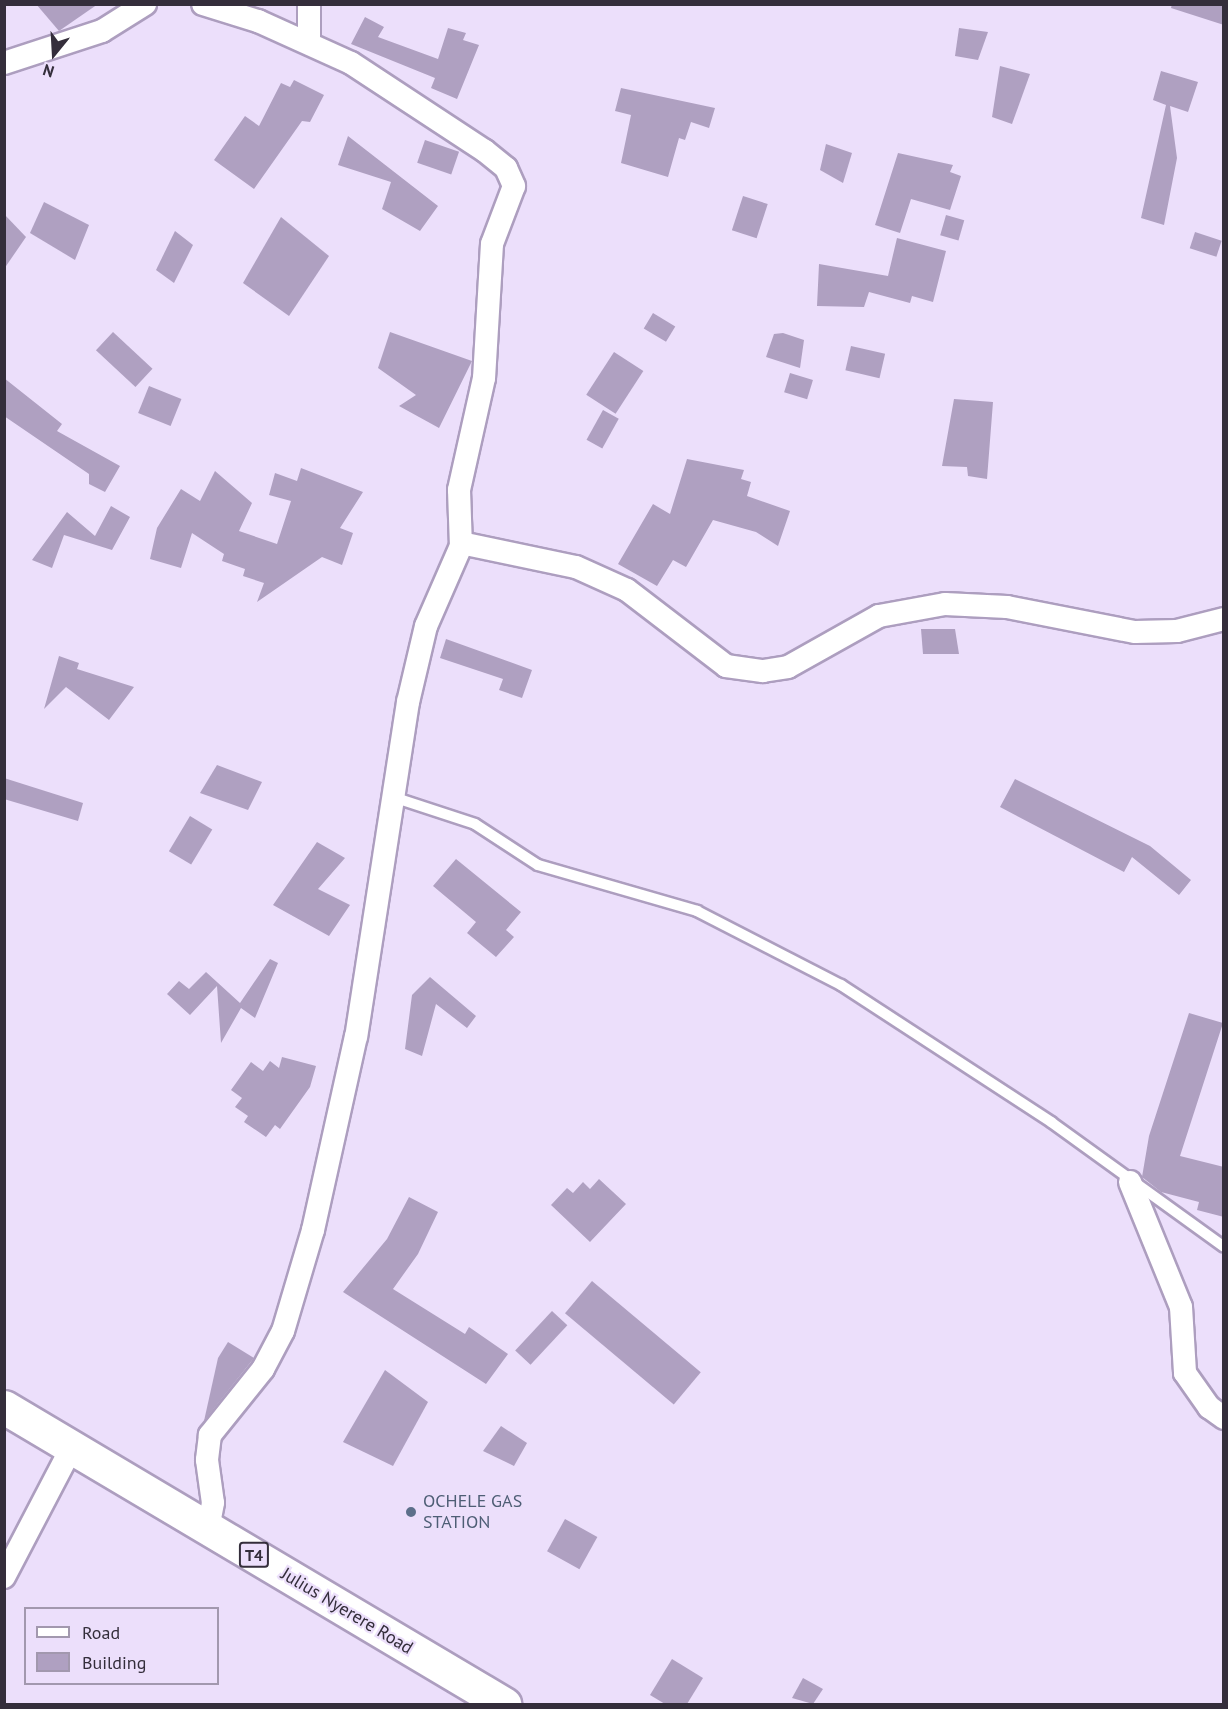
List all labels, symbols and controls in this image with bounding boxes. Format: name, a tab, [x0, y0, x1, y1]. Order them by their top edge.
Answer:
north arrow	[24, 24, 84, 84]
text: N	[40, 60, 57, 82]
place label: OCHELE GAS STATION	[423, 1491, 522, 1534]
marker: OCHELE GAS STATION	[404, 1505, 418, 1519]
road number: T4	[238, 1542, 270, 1568]
street label: Julius Nyerere Road	[277, 1563, 417, 1659]
legend	[24, 1607, 219, 1685]
text: Road	[82, 1621, 120, 1644]
text: Building	[82, 1651, 146, 1674]

